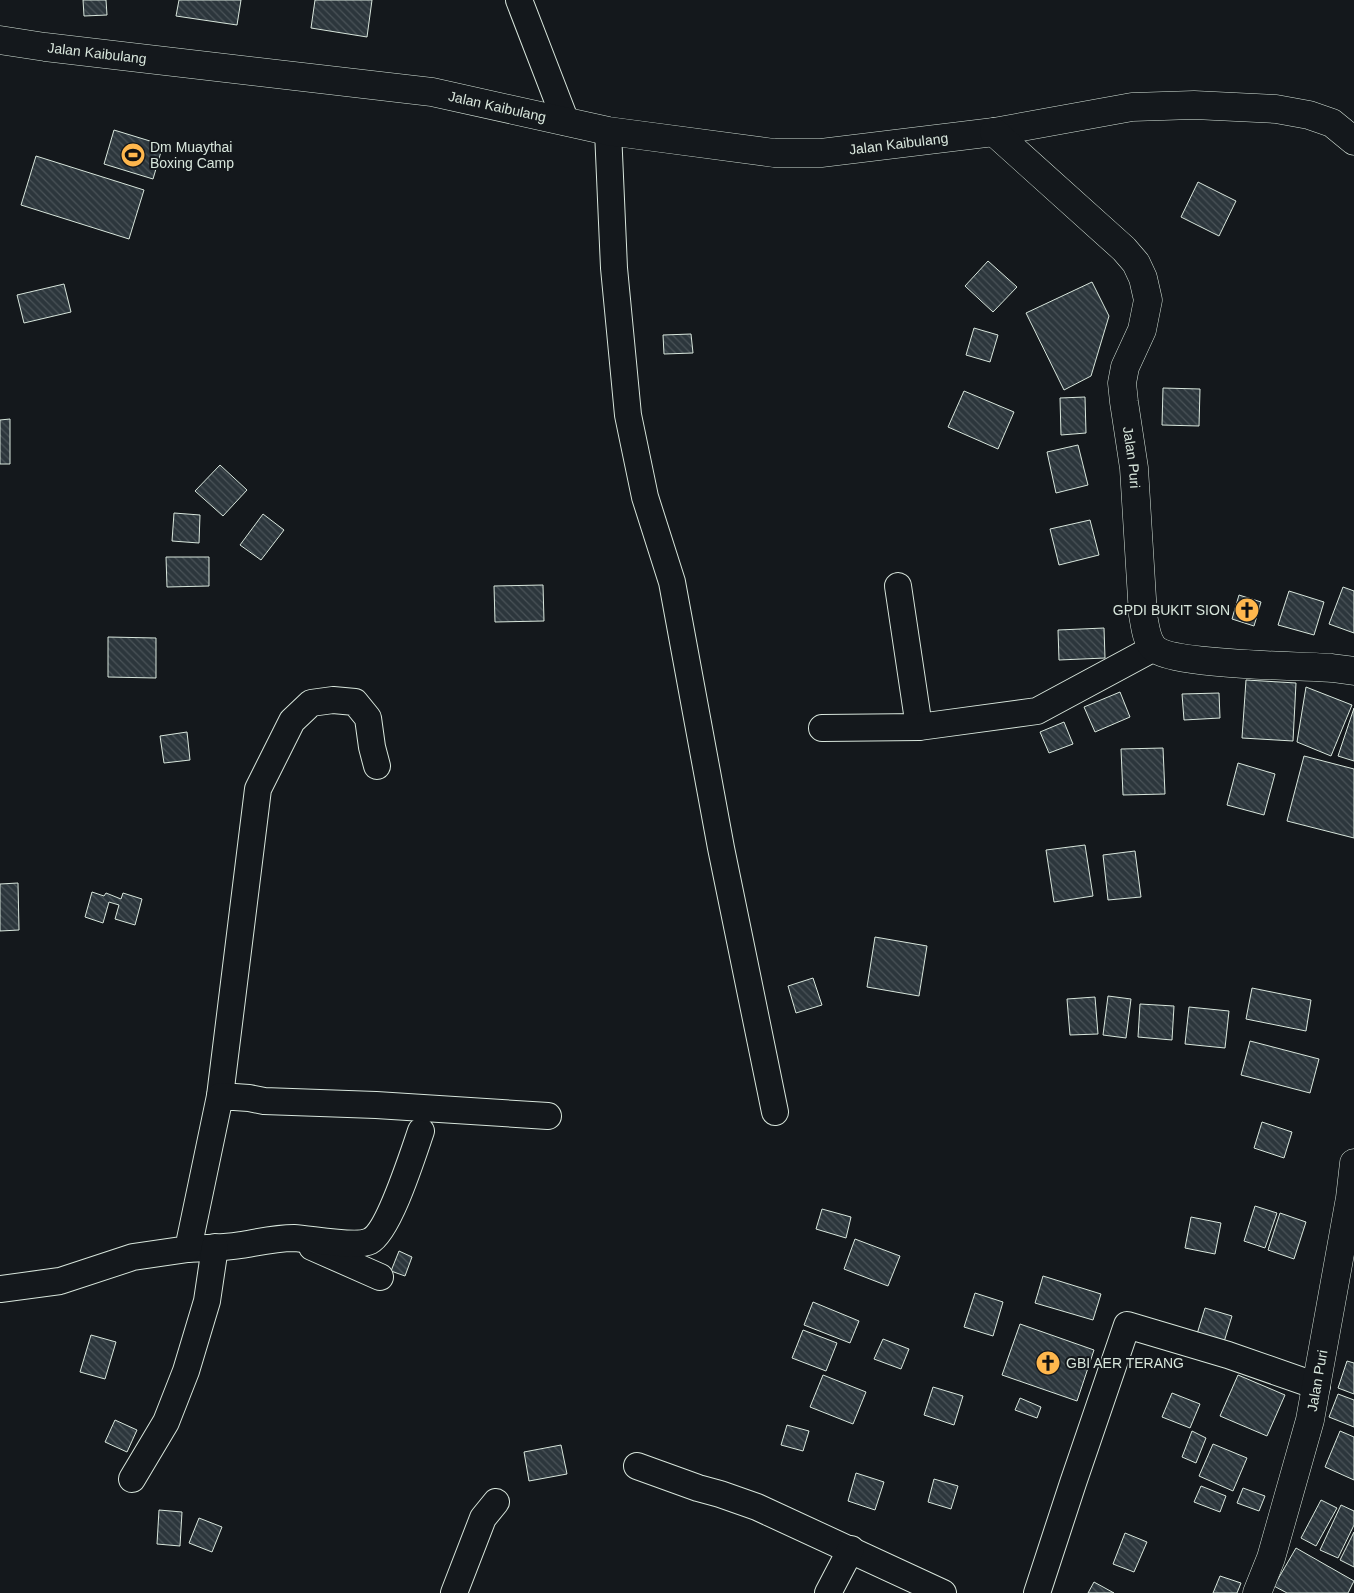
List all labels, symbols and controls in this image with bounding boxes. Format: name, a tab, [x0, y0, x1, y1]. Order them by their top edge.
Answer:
street label: Jalan Kaibulang	[47, 39, 148, 67]
street label: Jalan Kaibulang	[447, 88, 548, 125]
street label: Jalan Kaibulang	[848, 130, 949, 158]
place label: Dm Muaythai Boxing Camp	[150, 139, 234, 171]
sports icon: Dm Muaythai Boxing Camp	[120, 142, 146, 168]
street label: Jalan Puri	[1120, 425, 1143, 489]
church icon: GPDI BUKIT SION	[1234, 597, 1260, 623]
place label: GPDI BUKIT SION	[1113, 602, 1230, 618]
street label: Jalan Puri	[1304, 1349, 1330, 1413]
church icon: GBI AER TERANG	[1035, 1350, 1061, 1376]
place label: GBI AER TERANG	[1066, 1355, 1184, 1371]

